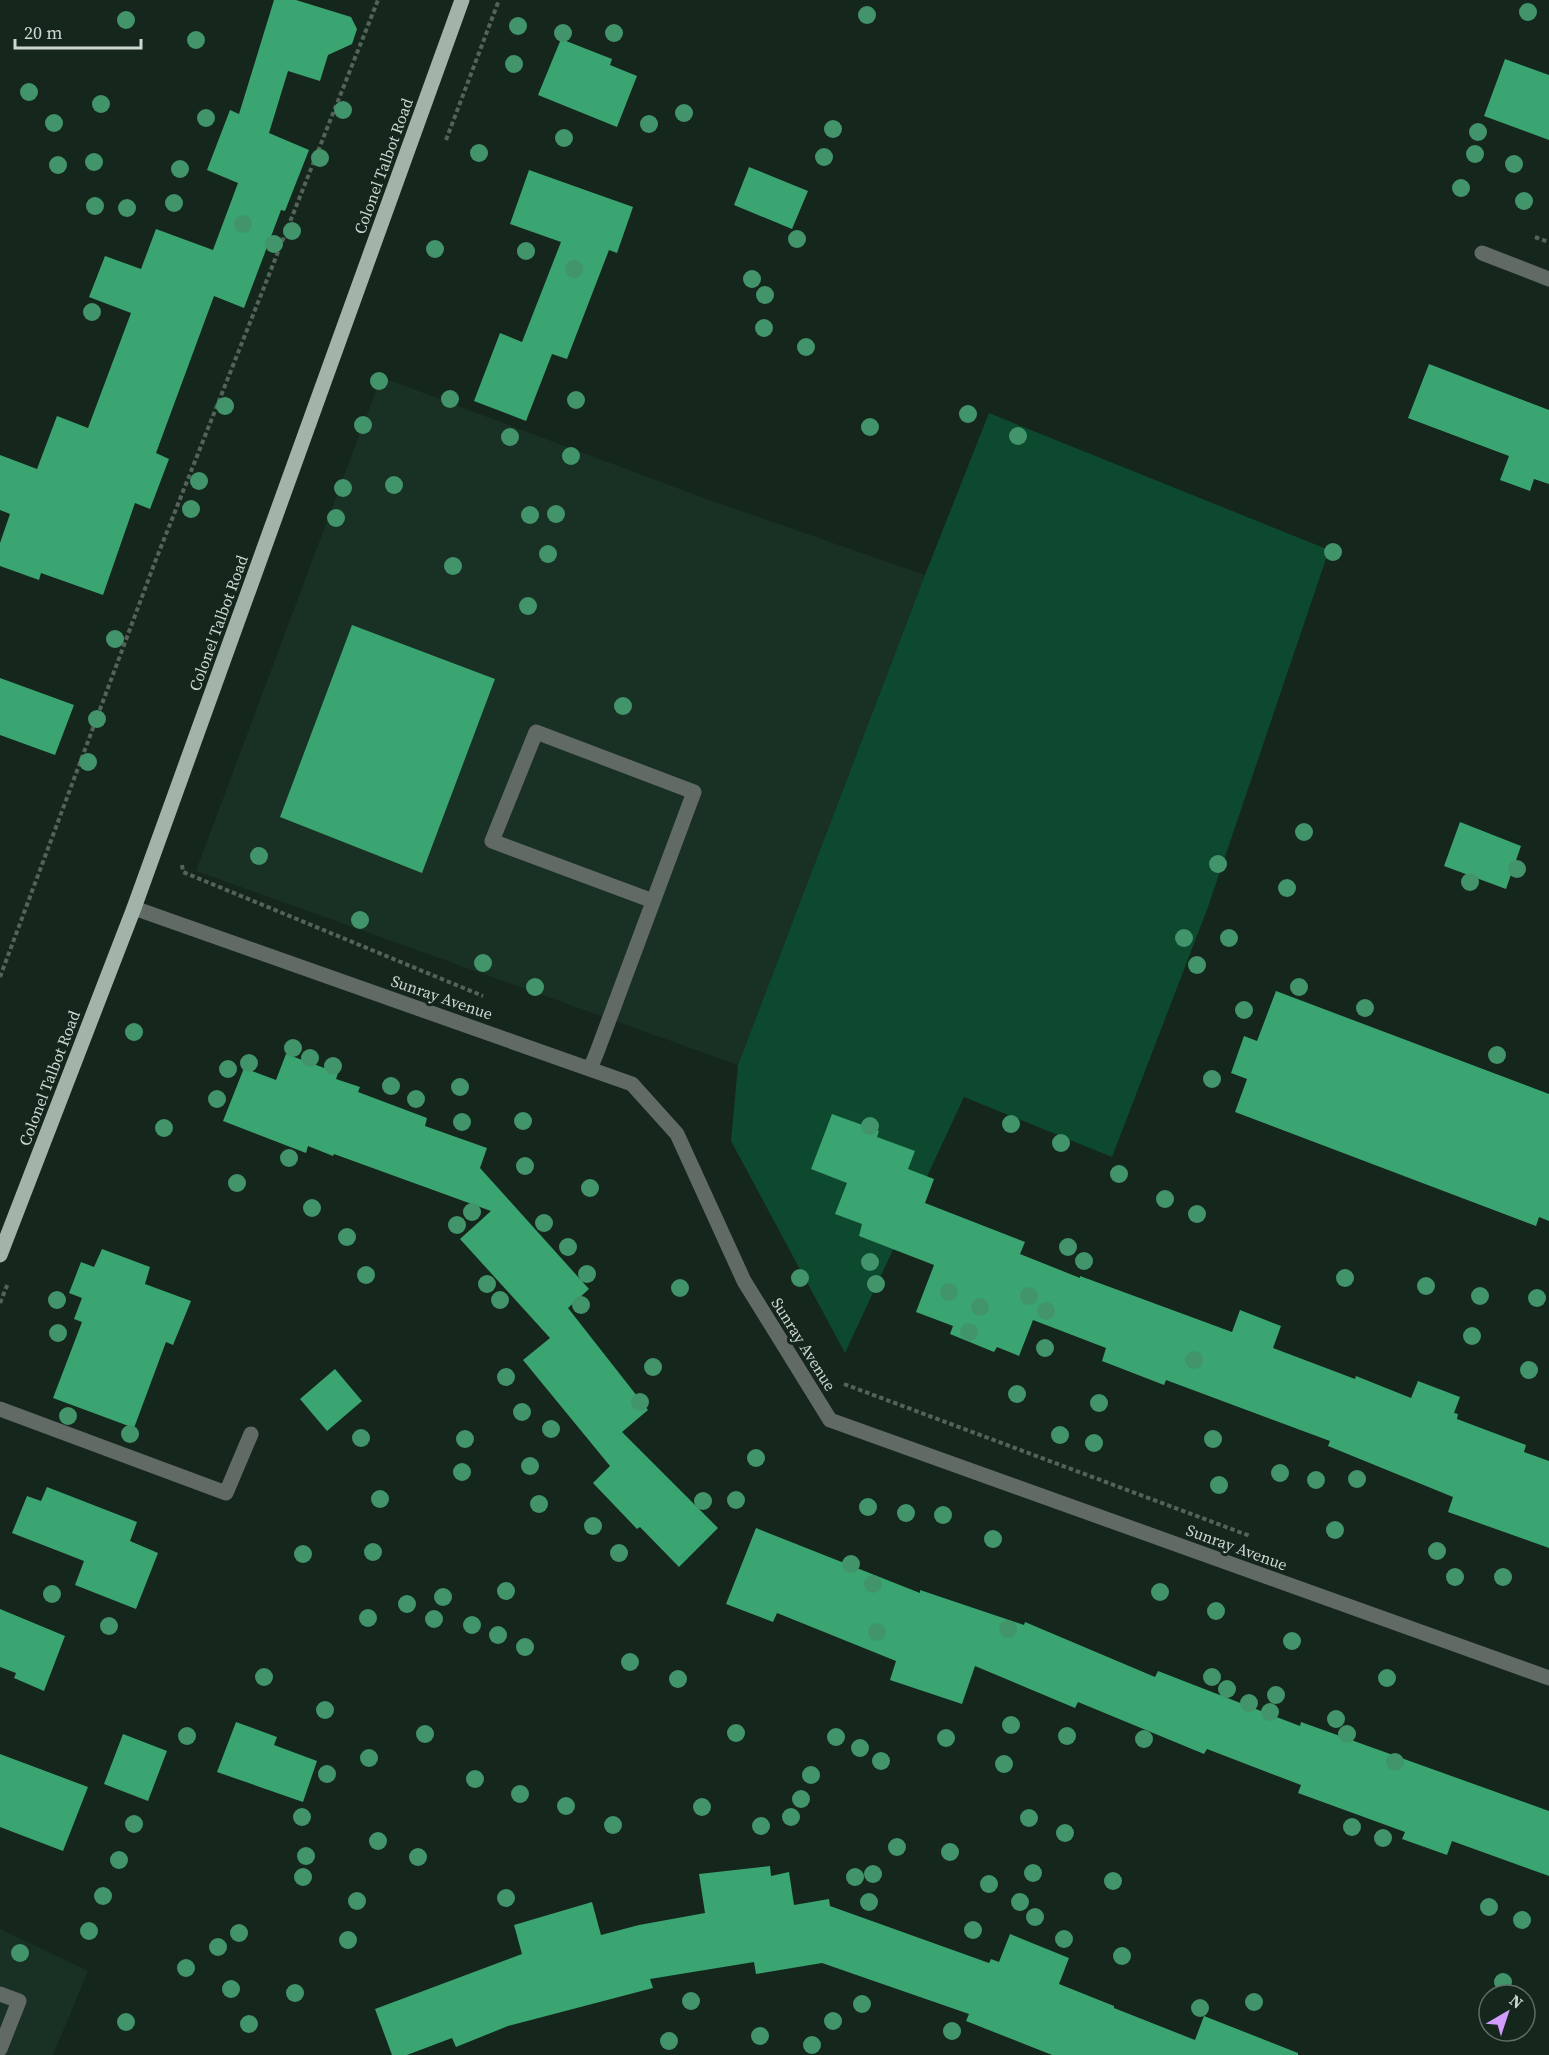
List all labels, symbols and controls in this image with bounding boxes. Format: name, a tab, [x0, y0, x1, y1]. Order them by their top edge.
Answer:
scale bar	[15, 12, 141, 50]
text: 20 m	[24, 20, 62, 45]
street label: Colonel Talbot Road	[348, 95, 418, 237]
street label: Colonel Talbot Road	[183, 552, 253, 694]
street label: Sunray Avenue	[388, 969, 496, 1025]
street label: Colonel Talbot Road	[13, 1007, 85, 1149]
street label: Sunray Avenue	[767, 1293, 841, 1395]
street label: Sunray Avenue	[1183, 1519, 1291, 1575]
north arrow	[1477, 1983, 1537, 2043]
text: N	[1505, 1989, 1528, 2014]

